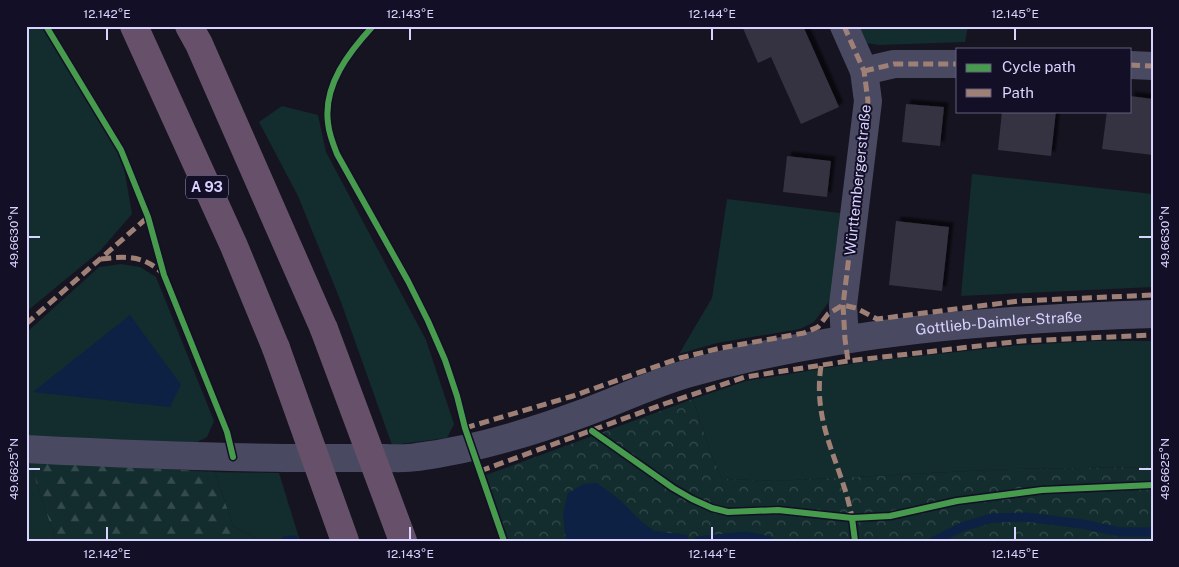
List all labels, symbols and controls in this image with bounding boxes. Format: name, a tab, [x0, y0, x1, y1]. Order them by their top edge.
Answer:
text: 12.142°E	[83, 7, 131, 21]
text: 12.143°E	[386, 7, 434, 21]
text: 12.144°E	[688, 7, 736, 21]
text: 12.145°E	[991, 7, 1039, 21]
legend	[956, 48, 1132, 112]
text: Cycle path	[1002, 58, 1076, 75]
text: Path	[1002, 84, 1034, 101]
street label: Württembergerstraße	[841, 104, 874, 256]
road number: A 93	[186, 176, 228, 198]
text: 49.6630°N	[7, 206, 21, 268]
text: 49.6630°N	[1158, 206, 1172, 268]
street label: Gottlieb-Daimler-Straße	[915, 308, 1082, 338]
text: 49.6625°N	[7, 438, 21, 500]
text: 49.6625°N	[1158, 438, 1172, 500]
text: 12.142°E	[83, 547, 131, 561]
text: 12.143°E	[386, 547, 434, 561]
text: 12.144°E	[688, 547, 736, 561]
text: 12.145°E	[991, 547, 1039, 561]

